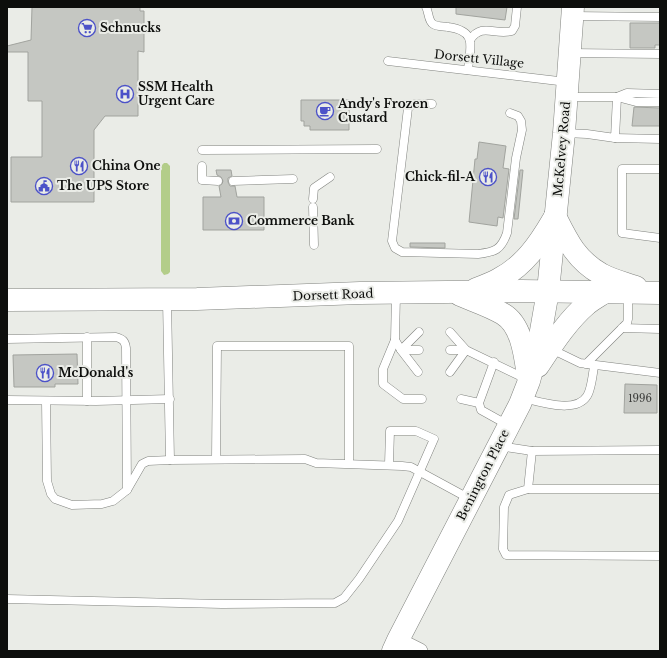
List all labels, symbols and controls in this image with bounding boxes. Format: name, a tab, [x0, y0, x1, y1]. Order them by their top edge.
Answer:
supermarket icon: Schnucks	[77, 18, 97, 38]
place label: Schnucks	[100, 20, 161, 35]
street label: Dorsett Village	[433, 46, 525, 71]
place label: SSM Health Urgent Care	[138, 79, 215, 108]
hospital icon: SSM Health Urgent Care	[115, 84, 135, 104]
place label: Andy's Frozen Custard	[337, 96, 428, 125]
cafe icon: Andy's Frozen Custard	[315, 101, 335, 121]
street label: McKelvey Road	[550, 101, 573, 197]
restaurant icon: China One	[69, 156, 89, 176]
place label: China One	[92, 158, 161, 173]
restaurant icon: Chick-fil-A	[478, 167, 498, 187]
place label: Chick-fil-A	[405, 169, 476, 184]
public building icon: The UPS Store	[34, 176, 54, 196]
place label: The UPS Store	[57, 178, 149, 193]
bank icon: Commerce Bank	[224, 211, 244, 231]
place label: Commerce Bank	[247, 213, 355, 228]
street label: Dorsett Road	[292, 286, 374, 303]
restaurant icon: McDonald's	[35, 363, 55, 383]
place label: McDonald's	[58, 365, 134, 380]
house number: 1996	[628, 392, 652, 405]
street label: Benington Place	[453, 427, 512, 523]

